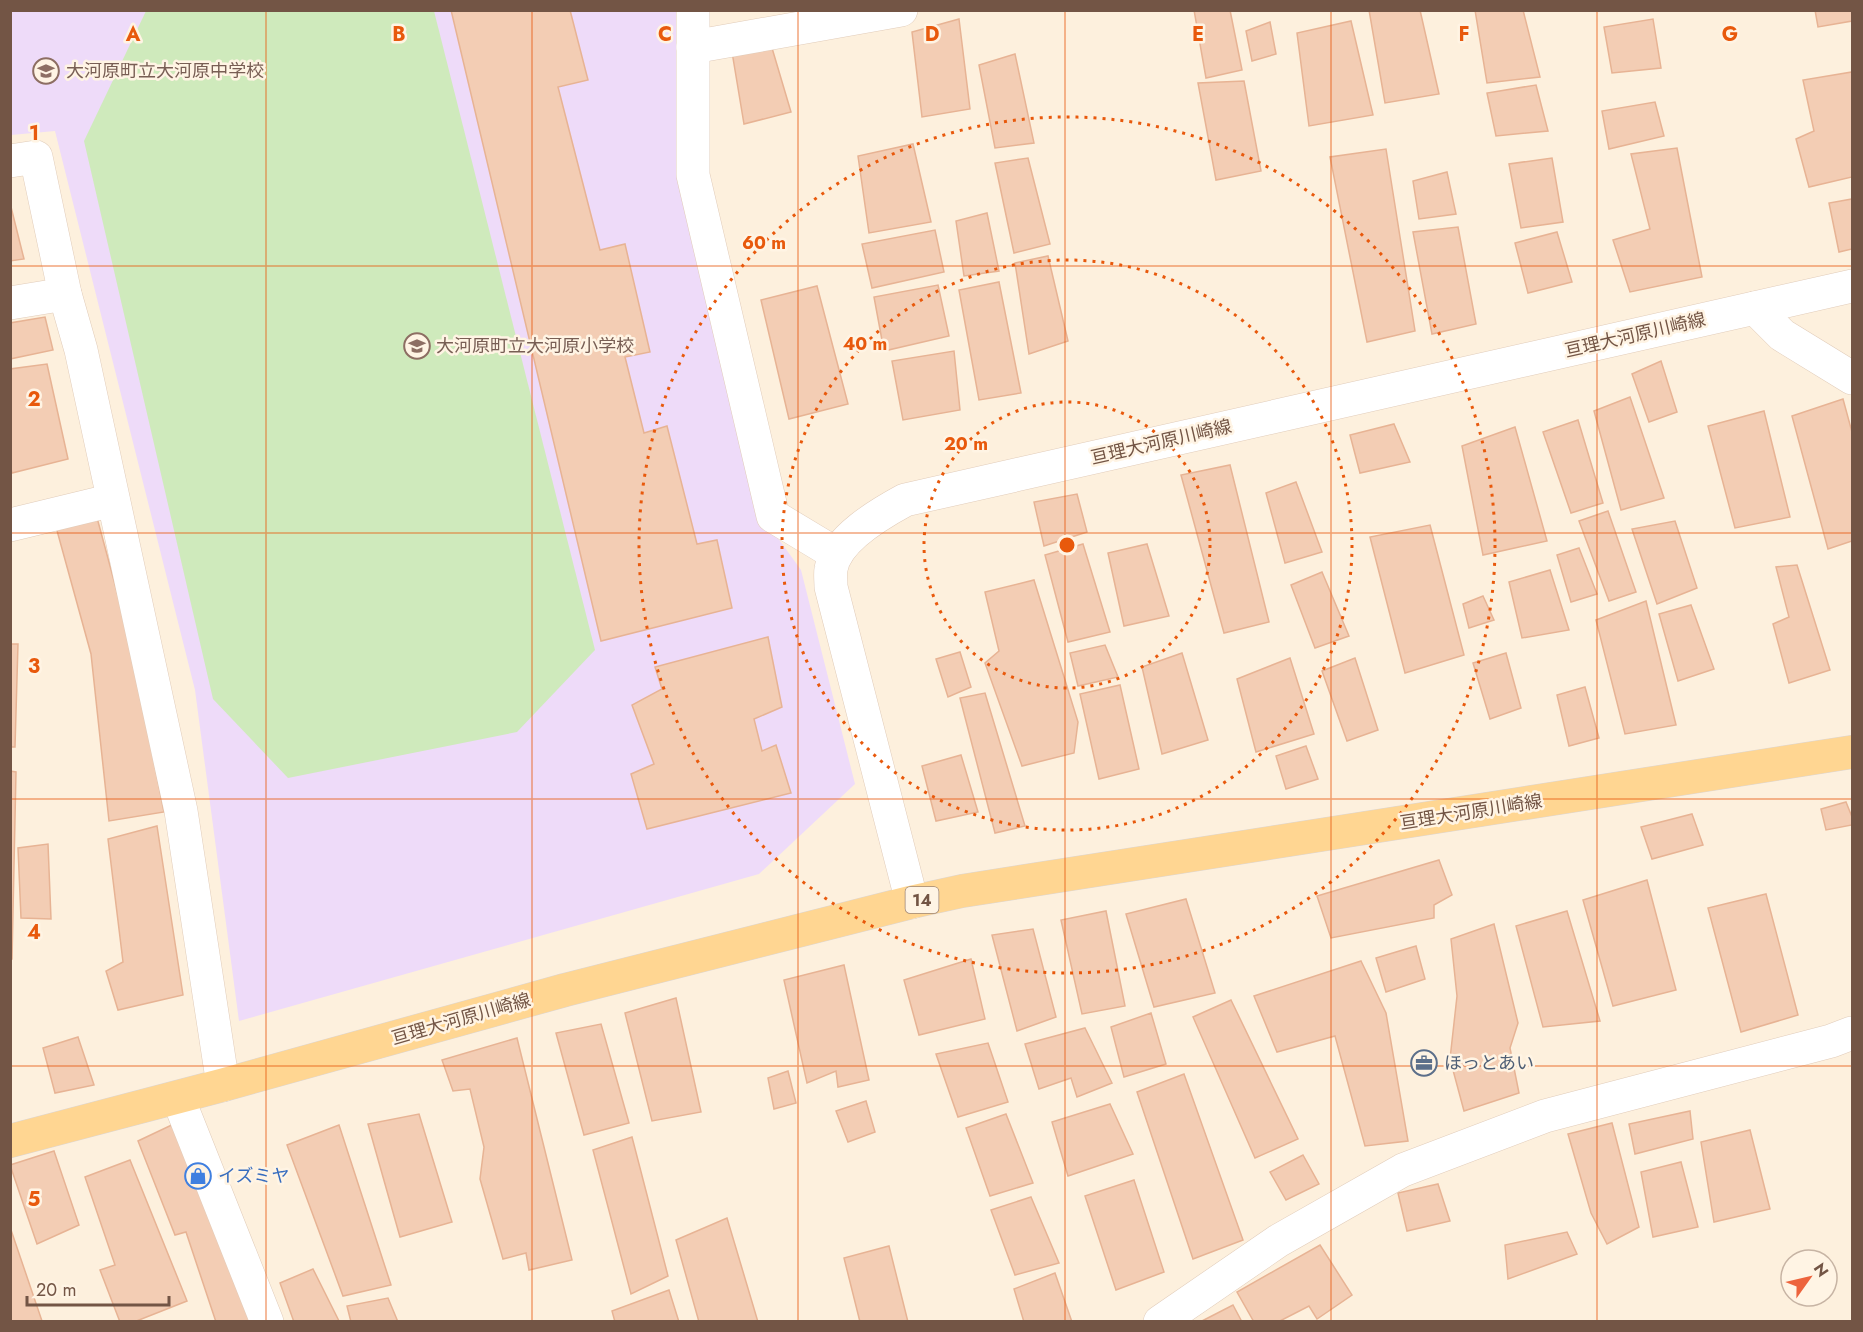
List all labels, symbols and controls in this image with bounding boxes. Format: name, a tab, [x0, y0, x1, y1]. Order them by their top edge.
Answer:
text: A	[125, 20, 141, 49]
text: B	[392, 20, 406, 49]
text: C	[658, 20, 672, 49]
text: D	[925, 20, 939, 49]
text: E	[1192, 20, 1204, 49]
text: F	[1458, 20, 1470, 49]
text: G	[1722, 20, 1738, 49]
school or university icon: 大河原町立大河原中学校	[31, 56, 61, 86]
place label: 大河原町立大河原中学校	[66, 58, 264, 84]
text: 1	[29, 119, 39, 148]
text: 60 m	[742, 230, 786, 256]
street label: 亘理大河原川崎線	[1562, 306, 1708, 364]
school or university icon: 大河原町立大河原小学校	[402, 331, 432, 361]
text: 40 m	[843, 331, 887, 357]
place label: 大河原町立大河原小学校	[436, 333, 634, 359]
text: 2	[27, 385, 41, 414]
street label: 亘理大河原川崎線	[1088, 413, 1234, 471]
text: 20 m	[944, 431, 988, 457]
centre of rings	[1057, 535, 1077, 555]
text: 3	[28, 652, 40, 681]
street label: 亘理大河原川崎線	[1398, 788, 1544, 836]
road number: 14	[906, 887, 938, 913]
text: 4	[27, 918, 41, 947]
street label: 亘理大河原川崎線	[388, 987, 534, 1051]
office icon: ほっとあい	[1409, 1048, 1439, 1078]
place label: ほっとあい	[1444, 1050, 1534, 1076]
shop icon: イズミヤ	[183, 1161, 213, 1191]
place label: イズミヤ	[218, 1163, 289, 1189]
text: 5	[28, 1185, 41, 1214]
north arrow	[1779, 1248, 1839, 1308]
text: N	[1808, 1258, 1834, 1282]
scale bar	[27, 1269, 170, 1307]
text: 20 m	[36, 1277, 76, 1303]

